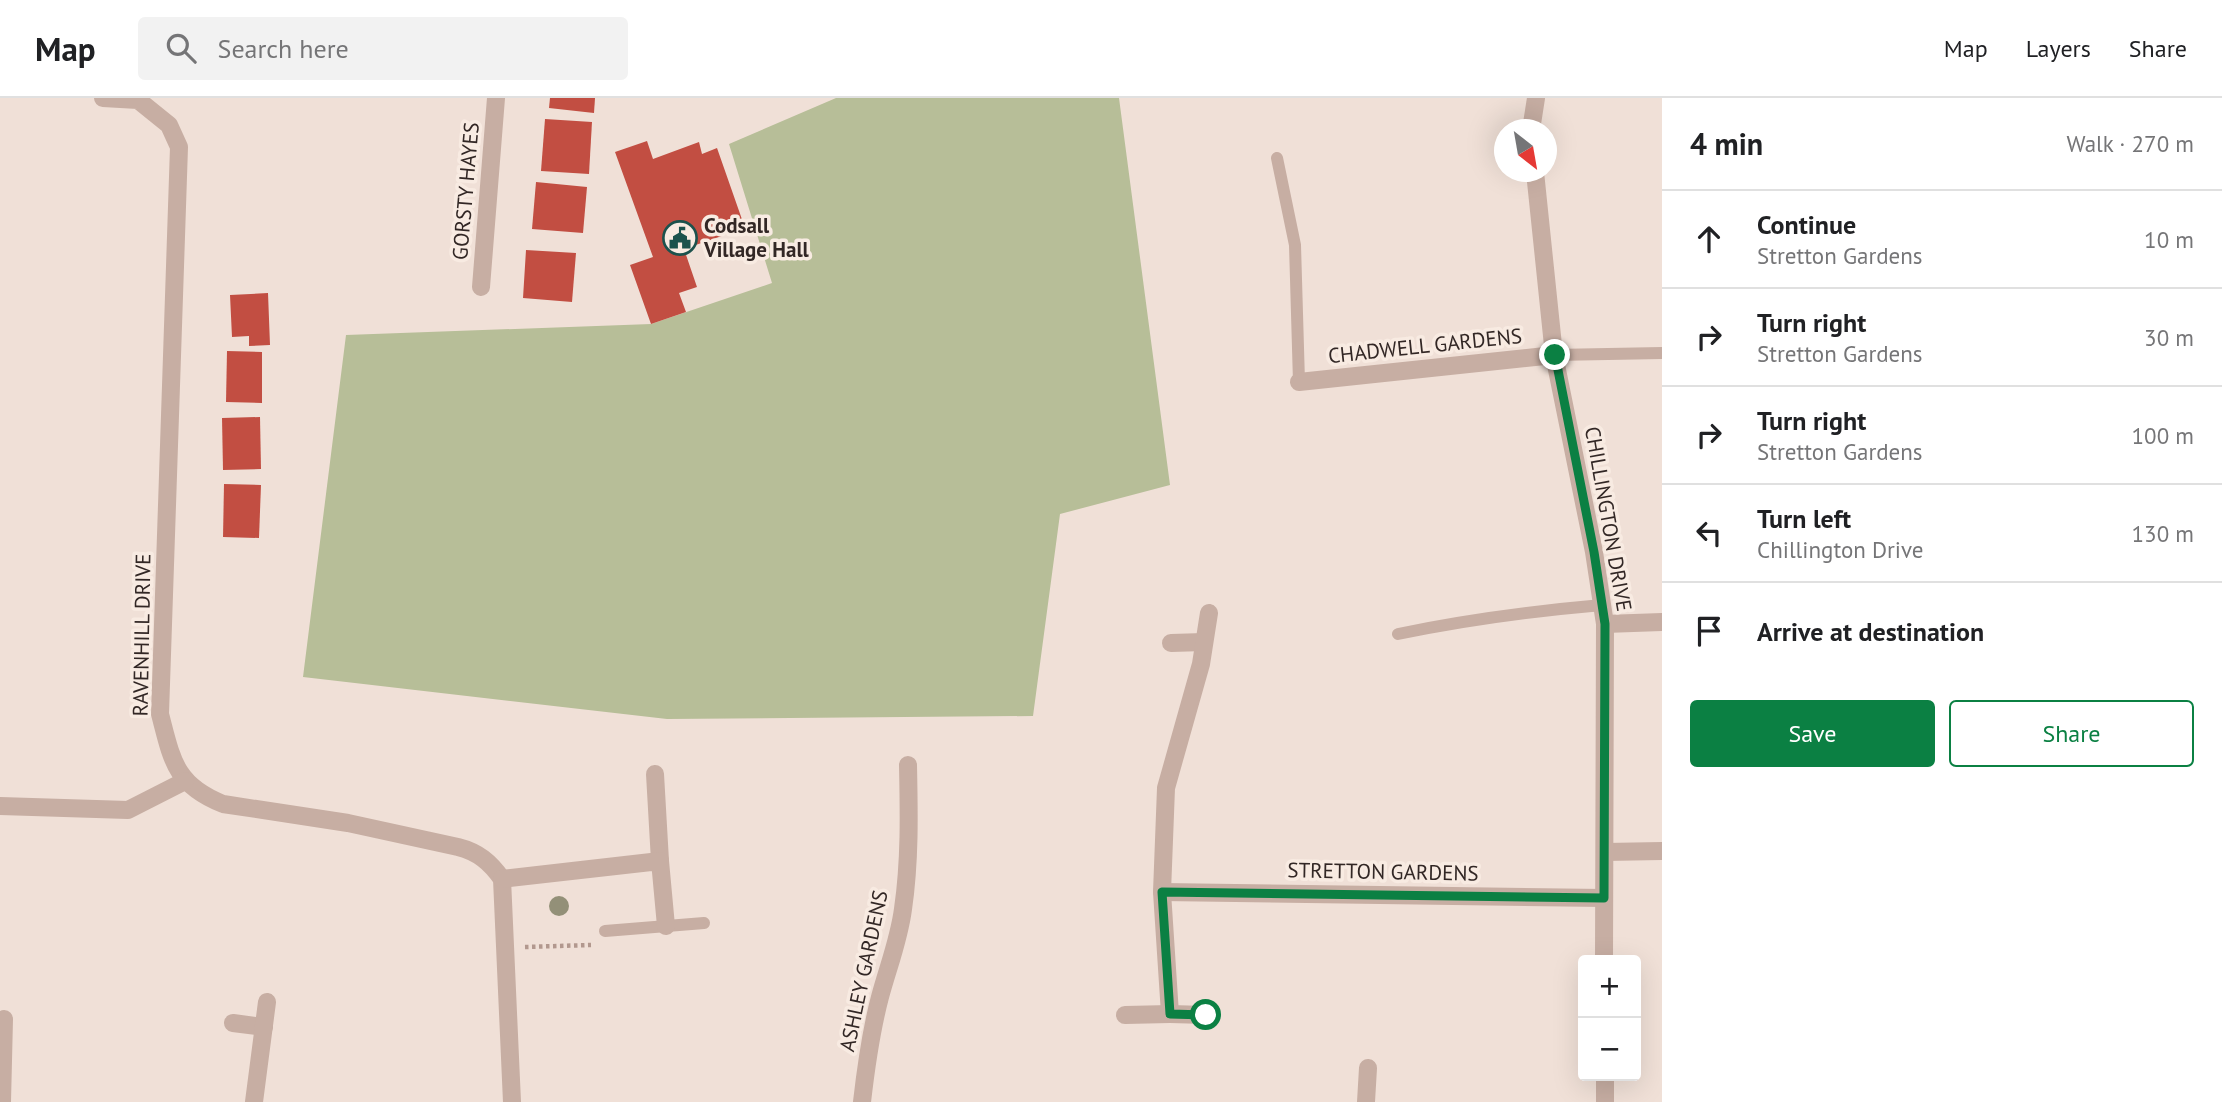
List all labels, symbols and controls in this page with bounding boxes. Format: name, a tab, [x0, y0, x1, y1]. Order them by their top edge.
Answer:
search box	[138, 17, 628, 80]
text: Map	[35, 27, 96, 70]
icon: search	[162, 29, 200, 67]
text: Search here	[218, 32, 349, 65]
text: Map	[1944, 33, 1988, 64]
text: Layers	[2026, 33, 2091, 64]
text: Share	[2129, 33, 2187, 64]
north arrow	[1494, 119, 1557, 182]
street label: GORSTY HAYES	[446, 121, 485, 261]
text: 4 min	[1690, 124, 1763, 163]
text: Walk · 270 m	[2067, 129, 2194, 158]
text: Continue	[1757, 208, 1856, 241]
place label: Codsall Village Hall	[703, 212, 810, 263]
public building icon: Codsall Village Hall	[661, 219, 699, 257]
icon: ahead	[1690, 220, 1728, 258]
text: 10 m	[2144, 225, 2194, 254]
text: Stretton Gardens	[1757, 241, 1923, 270]
text: Turn right	[1757, 306, 1866, 339]
icon: right	[1690, 318, 1728, 356]
street label: CHADWELL GARDENS	[1327, 322, 1523, 369]
text: 30 m	[2144, 323, 2194, 352]
route end	[1539, 339, 1570, 370]
text: Stretton Gardens	[1757, 339, 1923, 368]
text: Turn right	[1757, 404, 1866, 437]
icon: right	[1690, 416, 1728, 454]
text: 100 m	[2132, 421, 2194, 450]
street label: CHILLINGTON DRIVE	[1579, 424, 1638, 613]
text: Stretton Gardens	[1757, 437, 1923, 466]
text: Turn left	[1757, 502, 1851, 535]
icon: left	[1690, 514, 1728, 552]
text: 130 m	[2132, 519, 2194, 548]
text: Chillington Drive	[1757, 535, 1924, 564]
street label: RAVENHILL DRIVE	[127, 553, 156, 717]
icon: arrive	[1690, 612, 1728, 650]
text: Arrive at destination	[1757, 615, 1984, 648]
button: Save	[1690, 700, 1935, 767]
button: Share	[1949, 700, 2194, 767]
street label: STRETTON GARDENS	[1287, 856, 1479, 887]
street label: ASHLEY GARDENS	[833, 888, 894, 1054]
map controls	[1578, 955, 1641, 1081]
button: +	[1578, 955, 1641, 1018]
route start	[1190, 999, 1221, 1030]
button: −	[1578, 1018, 1641, 1081]

